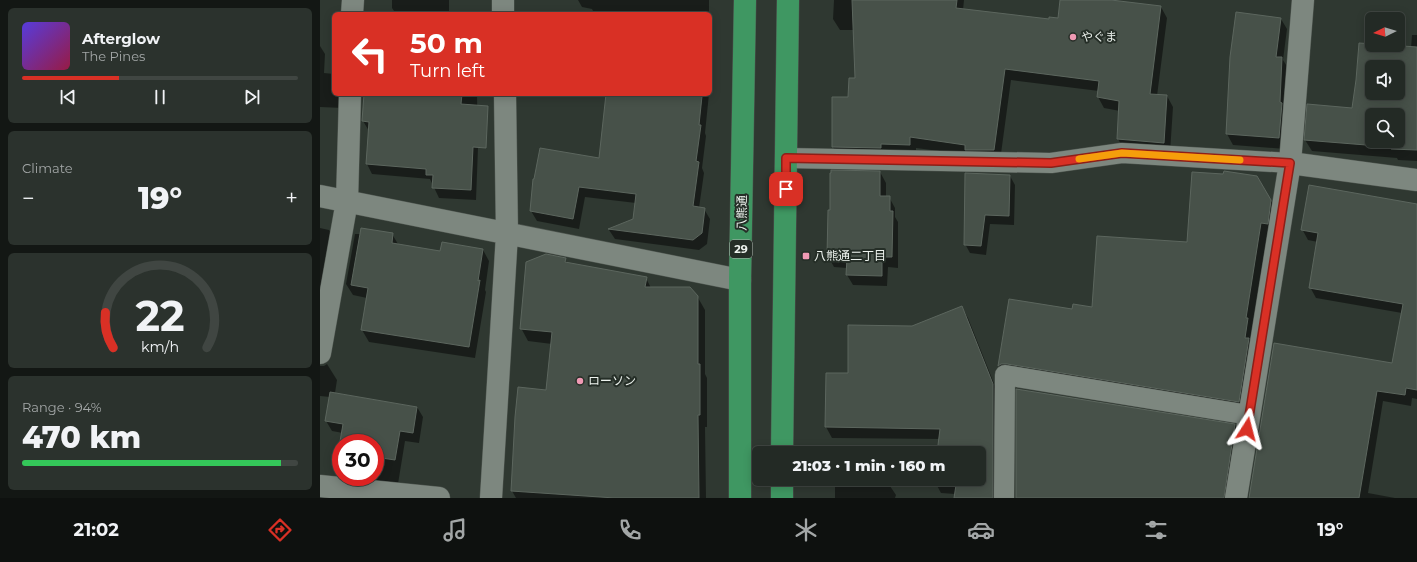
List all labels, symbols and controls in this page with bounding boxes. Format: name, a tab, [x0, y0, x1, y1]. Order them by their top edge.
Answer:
north arrow	[1365, 12, 1405, 52]
map controls	[1365, 12, 1405, 148]
text: 50 m	[410, 26, 483, 60]
icon: left	[344, 28, 396, 80]
text: Afterglow	[82, 29, 160, 48]
place label: やぐま	[1081, 29, 1117, 44]
marker: やぐま	[1068, 32, 1078, 42]
text: The Pines	[82, 48, 145, 64]
text: Turn left	[410, 60, 485, 82]
button: sound	[1365, 60, 1405, 100]
icon: previous	[57, 86, 79, 108]
icon: pause	[149, 86, 171, 108]
icon: next	[241, 86, 263, 108]
button: search	[1365, 108, 1405, 148]
text: Climate	[22, 160, 73, 176]
pin	[769, 172, 803, 206]
icon: arrive	[775, 178, 797, 200]
text: 19°	[138, 180, 182, 217]
text: −	[22, 185, 35, 212]
text: +	[285, 185, 298, 212]
street label: 八熊通	[734, 195, 749, 231]
road number: 29	[730, 240, 752, 258]
place label: 八熊通二丁目	[814, 248, 886, 263]
marker: 八熊通二丁目	[801, 251, 811, 261]
text: 22	[135, 291, 185, 341]
text: km/h	[141, 338, 179, 356]
place label: ローソン	[588, 373, 636, 388]
marker: ローソン	[575, 376, 585, 386]
text: Range · 94%	[22, 399, 102, 415]
position arrow	[1226, 408, 1268, 450]
text: 470 km	[22, 419, 141, 456]
speed limit sign: 30	[332, 434, 384, 486]
text: 21:03 · 1 min · 160 m	[792, 456, 946, 475]
icon: directions	[266, 516, 294, 544]
icon: music	[441, 516, 469, 544]
icon: phone	[616, 516, 644, 544]
icon: climate	[792, 516, 820, 544]
icon: car	[967, 516, 995, 544]
icon: filters	[1142, 516, 1170, 544]
text: 21:02	[74, 519, 119, 541]
text: 19°	[1317, 519, 1343, 541]

